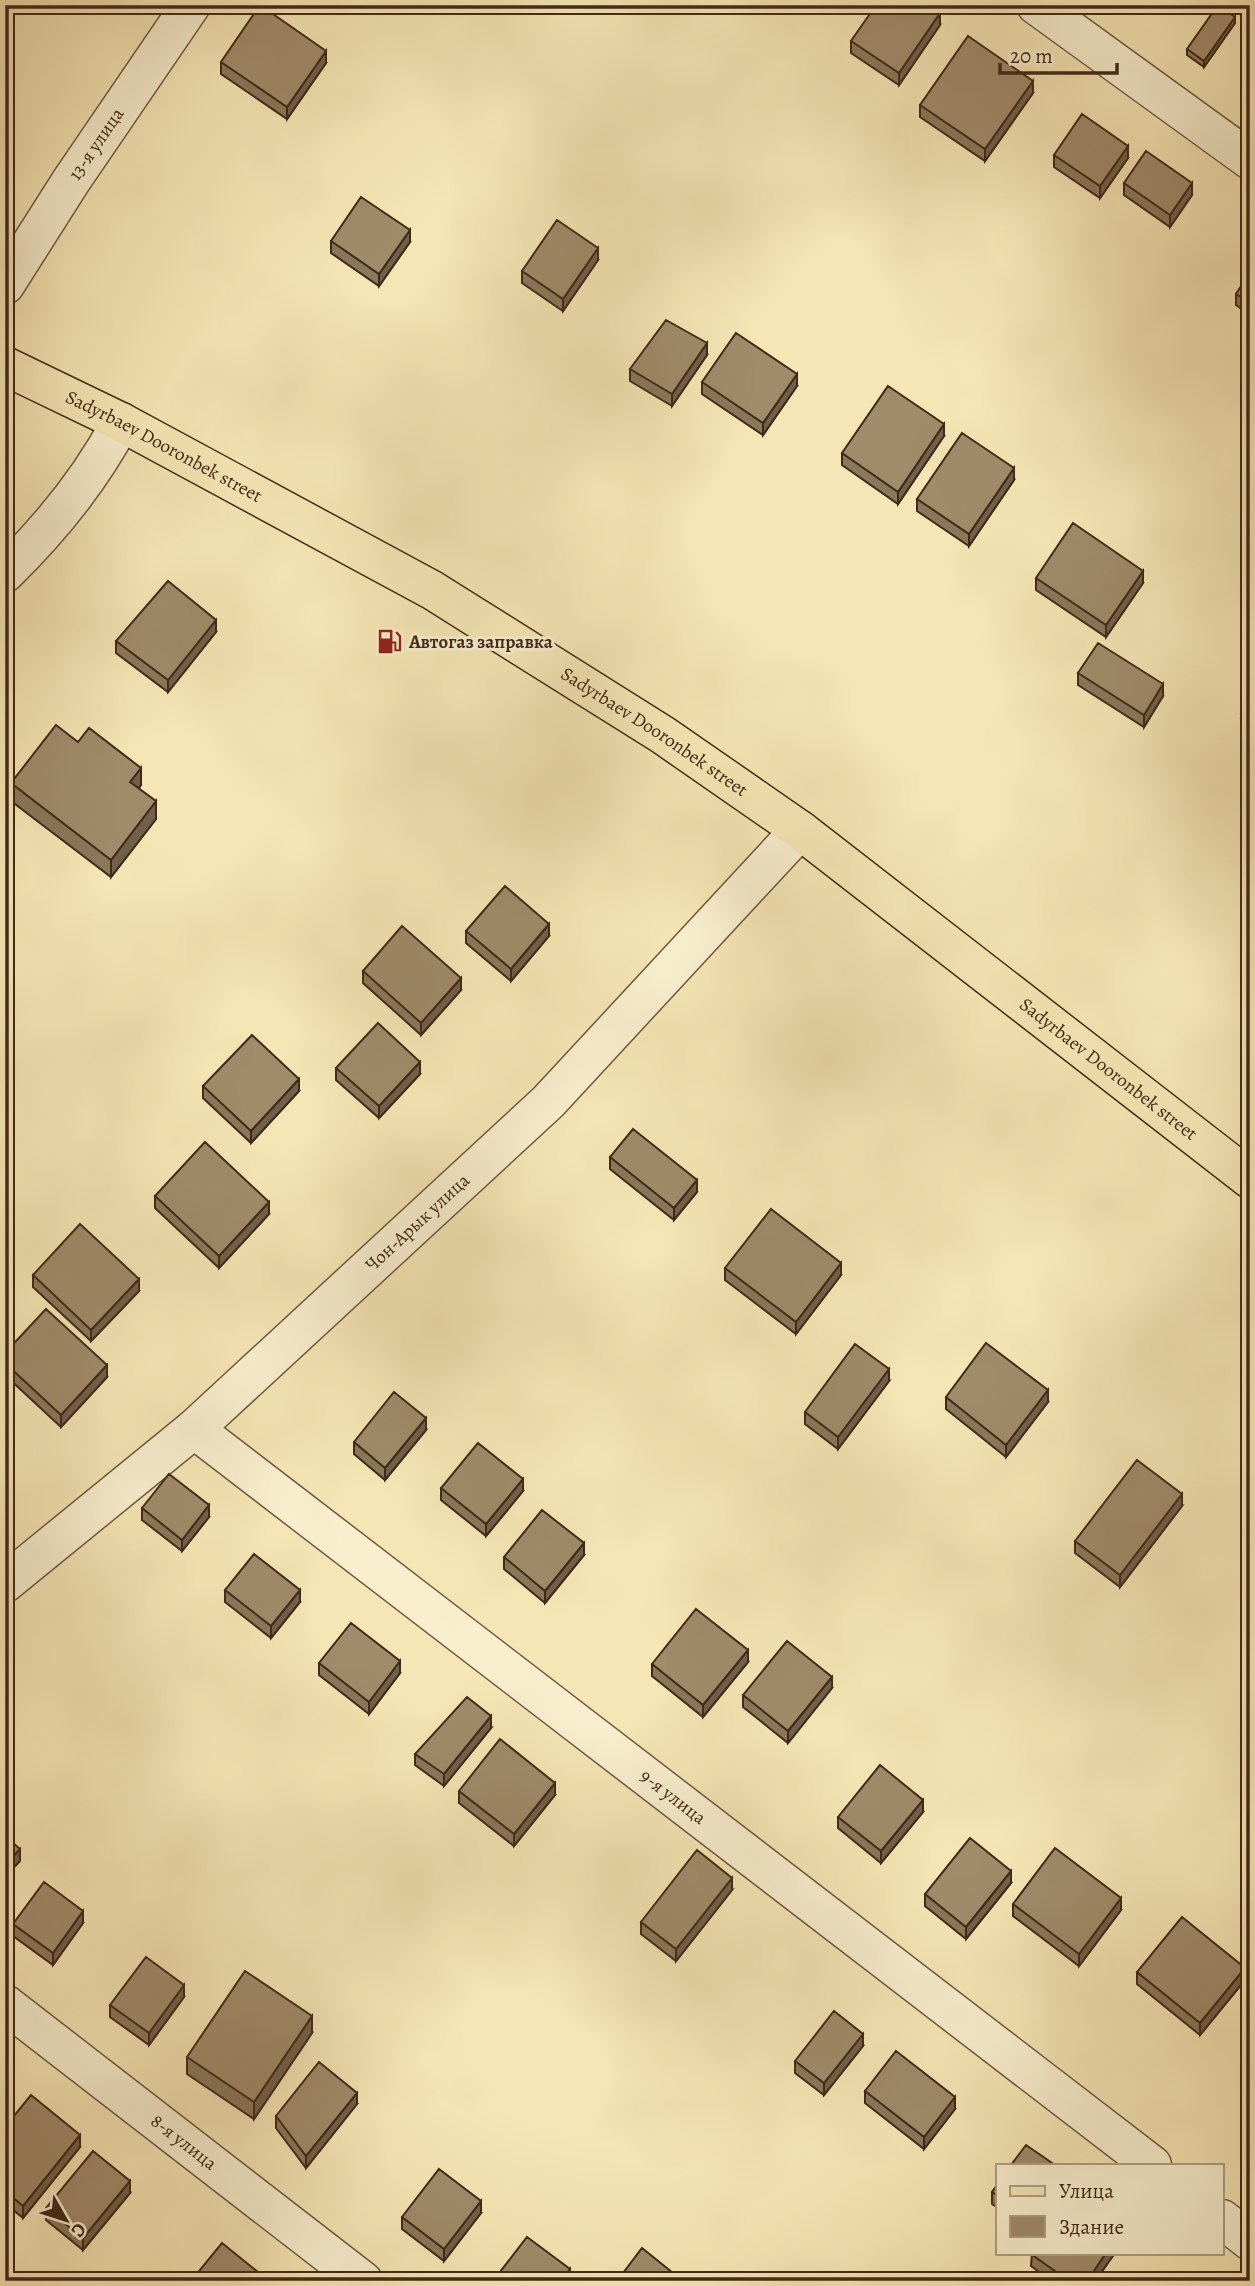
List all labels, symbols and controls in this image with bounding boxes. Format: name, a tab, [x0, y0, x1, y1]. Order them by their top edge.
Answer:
scale bar	[1000, 32, 1117, 76]
text: 20 m	[1010, 42, 1053, 70]
street label: 13-я улица	[62, 102, 130, 185]
street label: Sadyrbaev Dooronbek street	[61, 384, 267, 509]
fuel station icon: Автогаз заправка	[375, 628, 403, 656]
place label: Автогаз заправка	[408, 629, 554, 655]
street label: Sadyrbaev Dooronbek street	[556, 661, 753, 803]
street label: Sadyrbaev Dooronbek street	[1014, 992, 1203, 1146]
street label: Чон-Арык улица	[360, 1168, 475, 1277]
street label: 9-я улица	[635, 1763, 712, 1831]
street label: 8-я улица	[145, 2108, 223, 2176]
legend	[996, 2164, 1224, 2254]
text: Улица	[1059, 2177, 1114, 2205]
north arrow	[32, 2184, 102, 2254]
text: Здание	[1059, 2213, 1124, 2241]
text: С	[65, 2217, 92, 2243]

